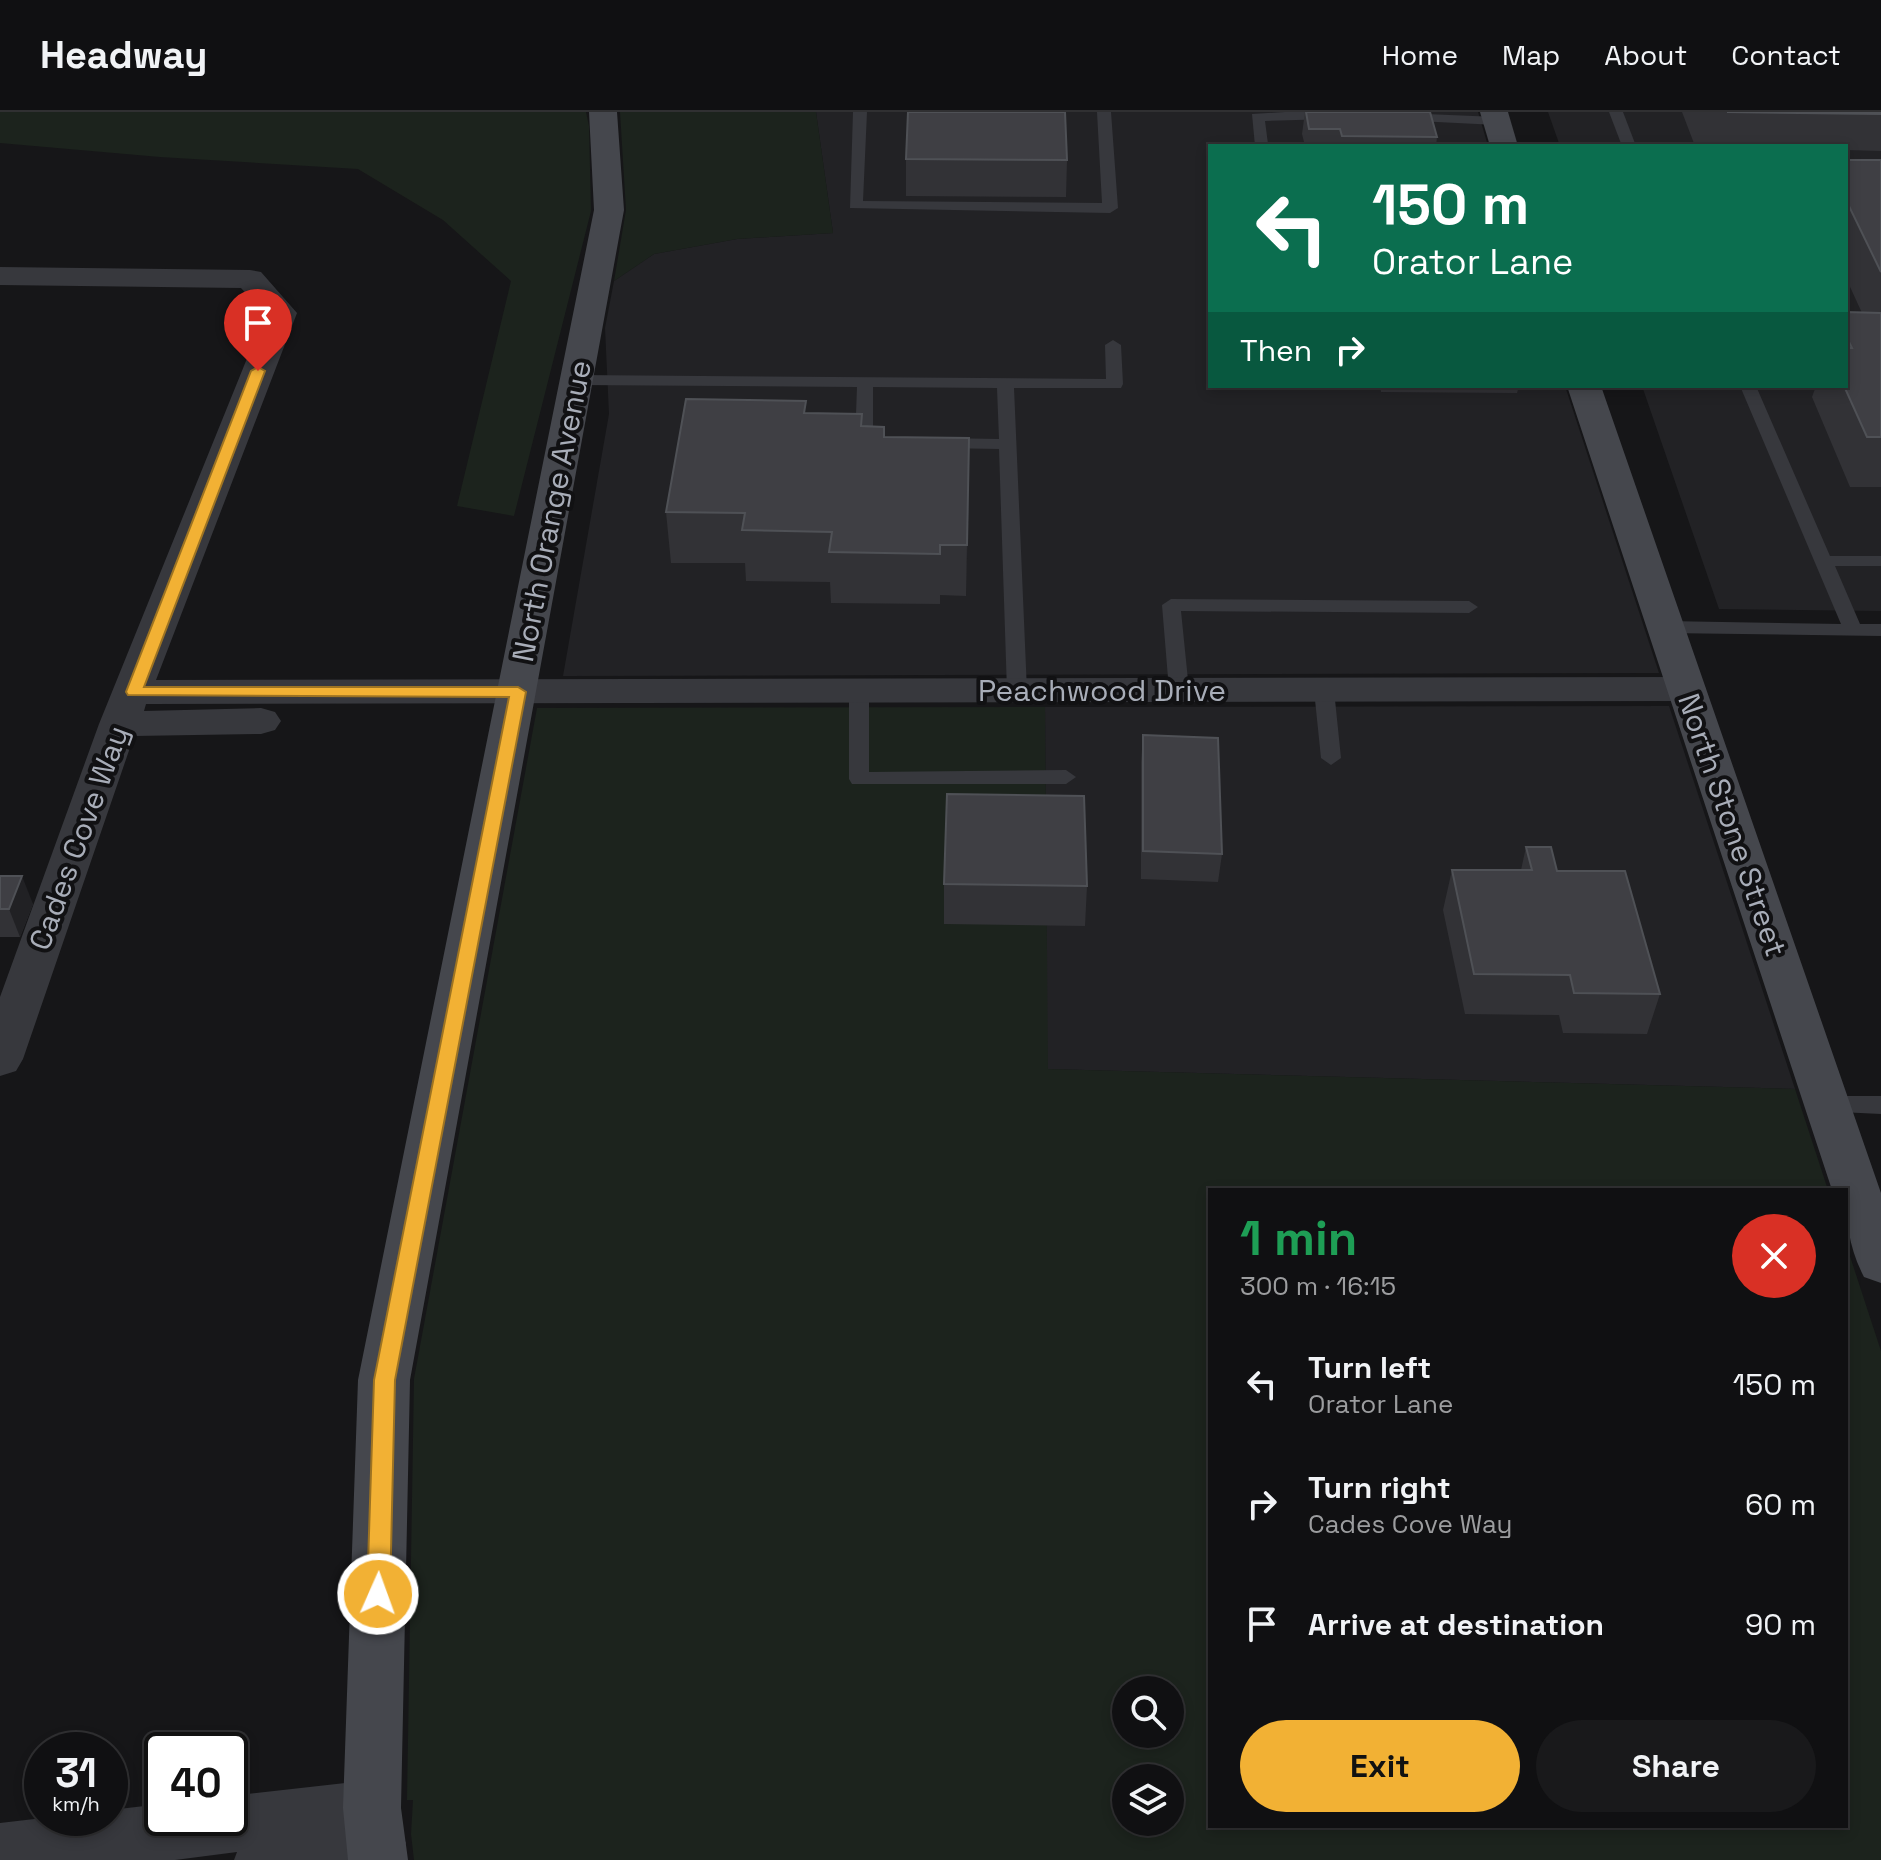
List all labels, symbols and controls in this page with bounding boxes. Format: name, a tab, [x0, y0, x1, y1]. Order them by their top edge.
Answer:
text: Headway	[40, 31, 207, 79]
text: Home	[1382, 37, 1458, 73]
text: Map	[1502, 37, 1560, 73]
text: About	[1604, 37, 1687, 73]
text: Contact	[1731, 37, 1841, 73]
text: 150 m	[1372, 169, 1529, 240]
icon: left	[1240, 176, 1344, 280]
text: Orator Lane	[1372, 239, 1573, 285]
pin	[224, 289, 292, 371]
icon: arrive	[236, 301, 280, 345]
icon: right	[1328, 328, 1372, 372]
text: Then	[1240, 331, 1312, 370]
street label: North Orange Avenue	[503, 357, 600, 665]
street label: Peachwood Drive	[978, 671, 1226, 710]
street label: North Stone Street	[1669, 688, 1796, 961]
street label: Cades Cove Way	[20, 720, 137, 955]
text: 1 min	[1240, 1208, 1357, 1269]
button: close	[1732, 1214, 1816, 1298]
text: 300 m · 16:15	[1240, 1269, 1396, 1303]
text: Turn left	[1308, 1348, 1431, 1387]
icon: left	[1240, 1362, 1284, 1406]
text: 150 m	[1733, 1365, 1816, 1404]
text: Orator Lane	[1308, 1387, 1453, 1421]
text: Turn right	[1308, 1468, 1451, 1507]
icon: right	[1240, 1482, 1284, 1526]
text: 60 m	[1745, 1485, 1816, 1524]
text: Cades Cove Way	[1308, 1507, 1512, 1541]
position arrow	[336, 1552, 420, 1636]
icon: arrive	[1240, 1602, 1284, 1646]
text: Arrive at destination	[1308, 1605, 1604, 1644]
text: 90 m	[1745, 1605, 1816, 1644]
map controls	[1112, 1676, 1184, 1836]
button: search	[1112, 1676, 1184, 1748]
button: Exit	[1240, 1720, 1520, 1812]
button: Share	[1536, 1720, 1816, 1812]
speed limit sign: 40	[144, 1732, 248, 1836]
text: 31	[55, 1748, 97, 1799]
button: layers	[1112, 1764, 1184, 1836]
text: km/h	[52, 1791, 100, 1817]

